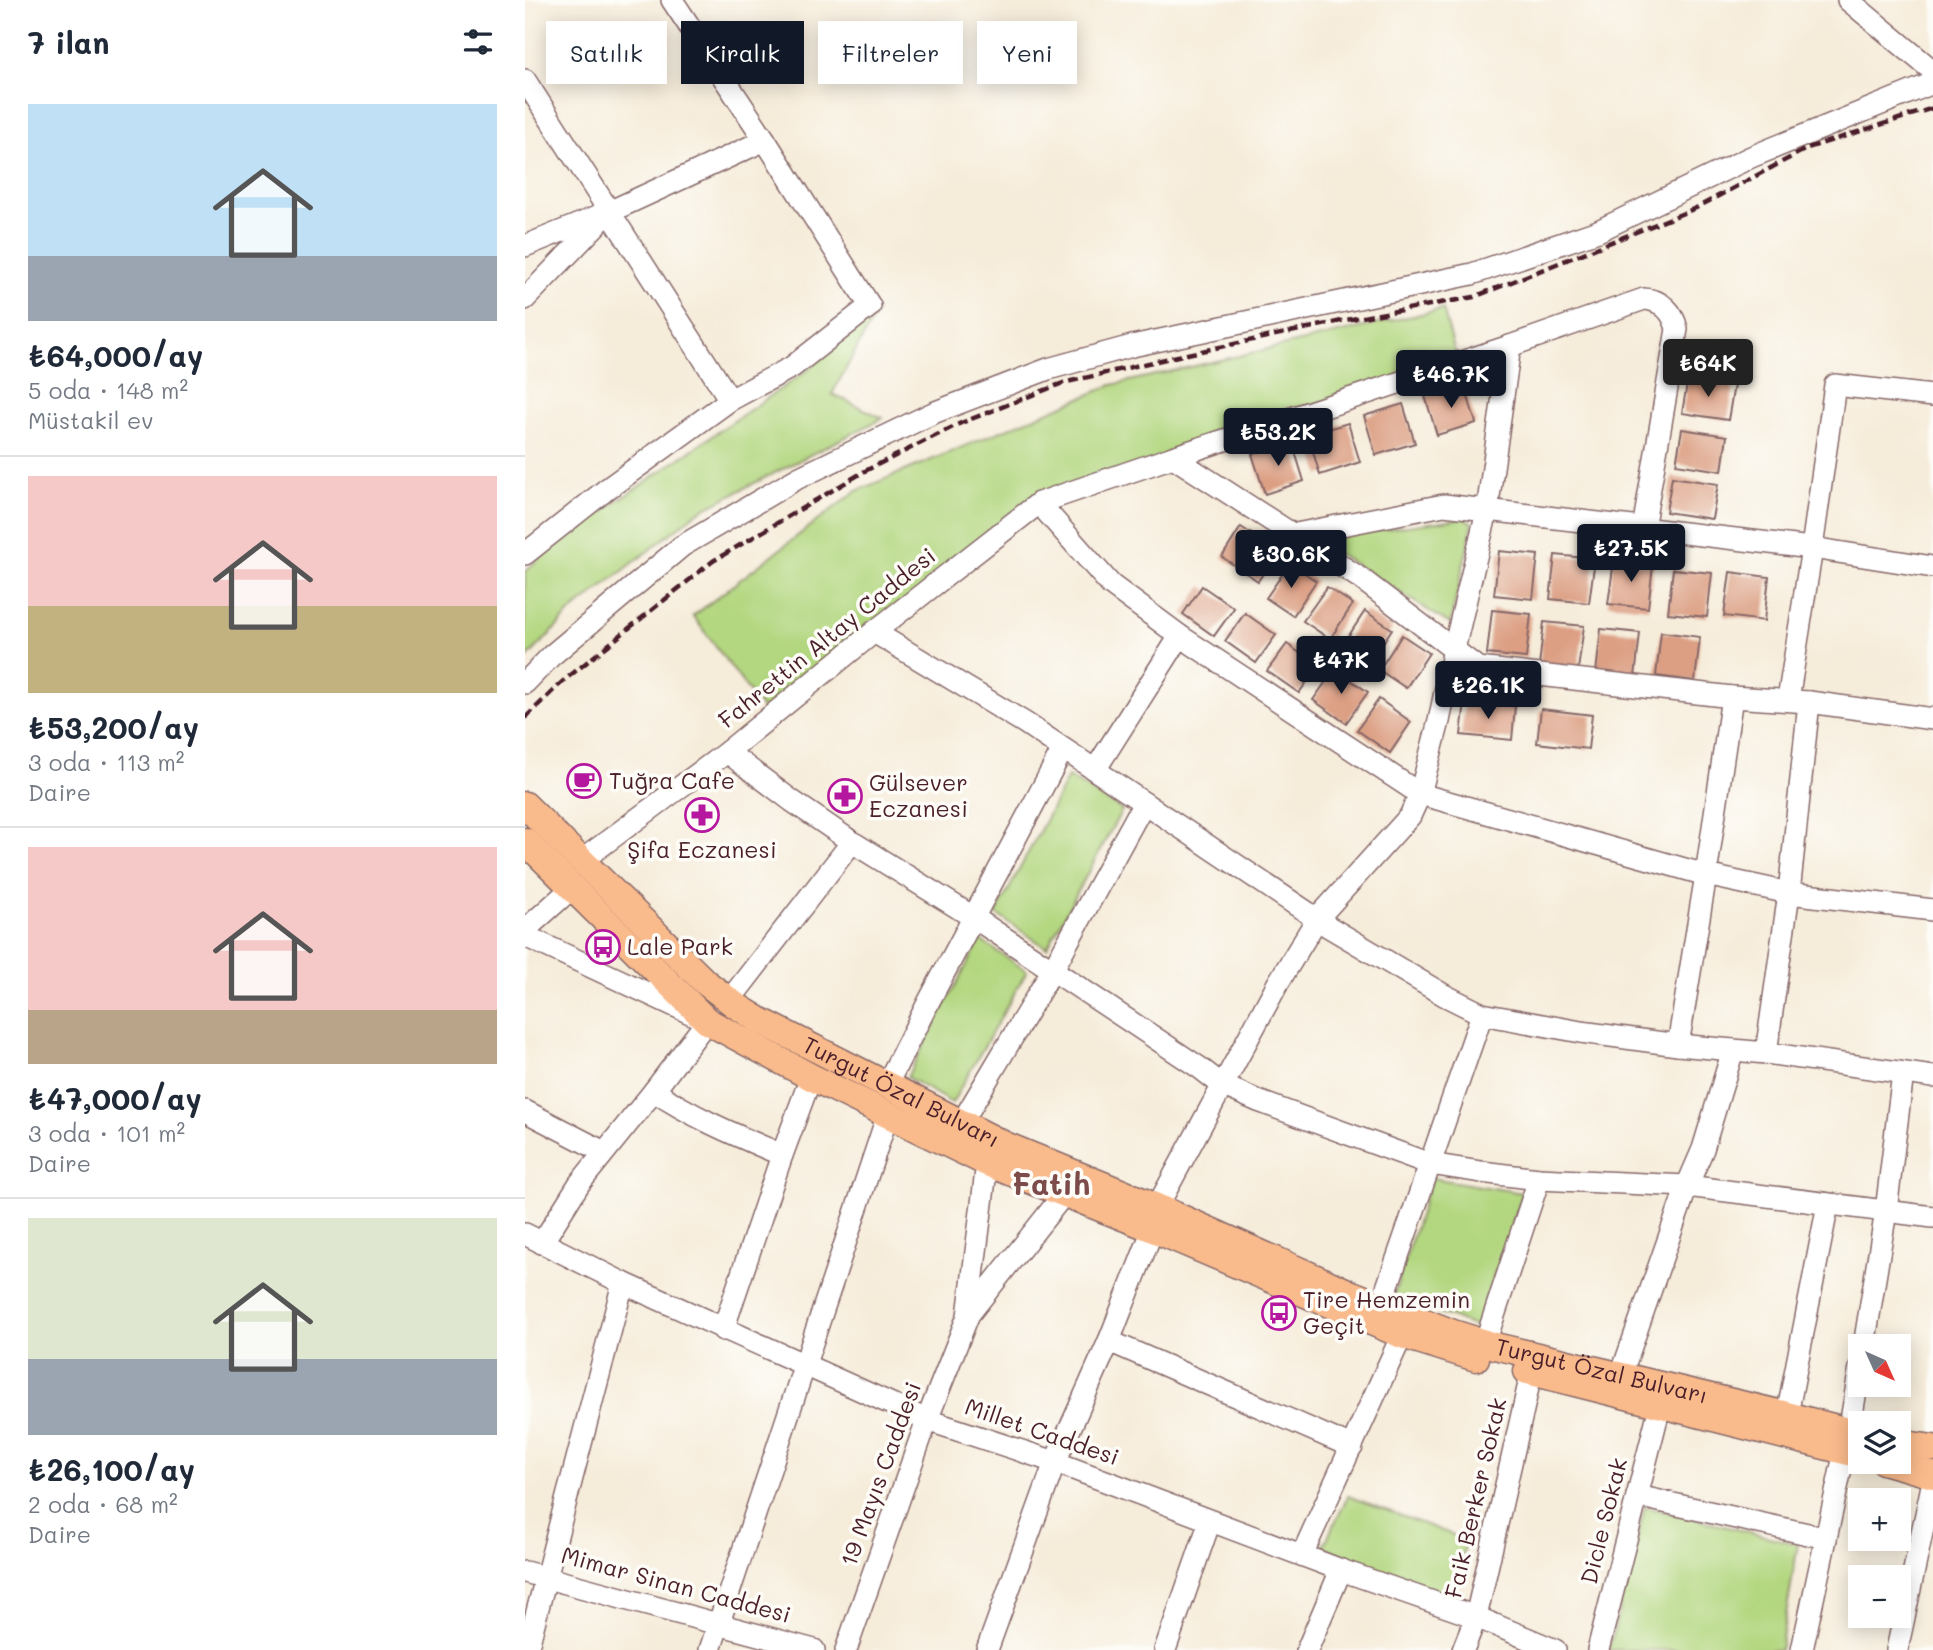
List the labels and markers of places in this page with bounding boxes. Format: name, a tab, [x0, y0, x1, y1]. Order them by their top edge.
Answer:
pin: ₺64K	[1667, 340, 1749, 399]
pin: ₺46.7K	[1394, 350, 1508, 410]
pin: ₺53.2K	[1221, 408, 1335, 468]
pin: ₺27.5K	[1574, 524, 1688, 584]
pin: ₺30.6K	[1234, 530, 1348, 590]
pin: ₺47K	[1300, 636, 1382, 696]
pin: ₺26.1K	[1431, 662, 1545, 721]
cafe icon: Tuğra Cafe	[565, 762, 603, 800]
place label: Tuğra Cafe	[609, 765, 735, 795]
place label: Gülsever Eczanesi	[869, 767, 968, 823]
pharmacy icon: Gülsever Eczanesi	[826, 777, 864, 815]
pharmacy icon: Şifa Eczanesi	[683, 796, 721, 834]
place label: Şifa Eczanesi	[627, 834, 777, 864]
bus stop icon: Lale Park	[584, 928, 622, 966]
place label: Lale Park	[627, 931, 733, 961]
place label: Tire Hemzemin Geçit	[1303, 1284, 1470, 1340]
bus stop icon: Tire Hemzemin Geçit	[1260, 1294, 1298, 1332]

